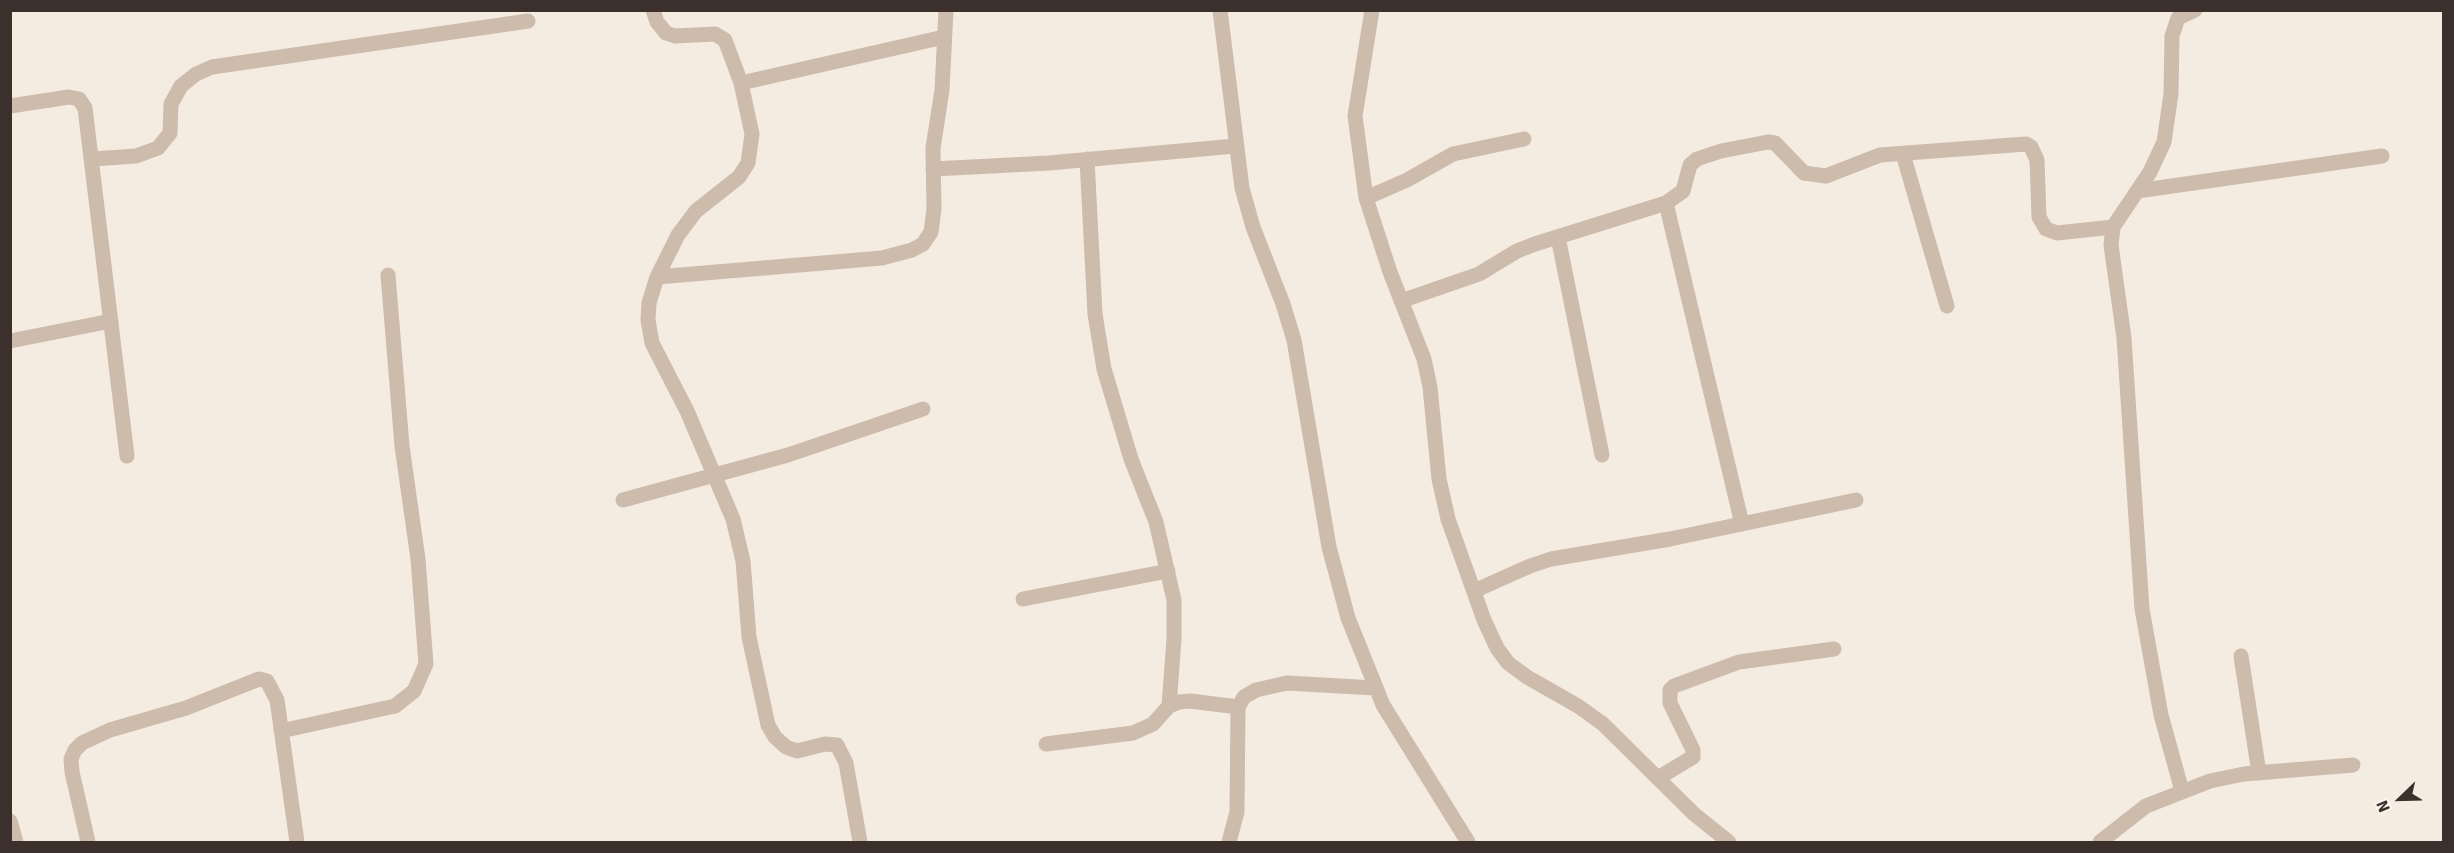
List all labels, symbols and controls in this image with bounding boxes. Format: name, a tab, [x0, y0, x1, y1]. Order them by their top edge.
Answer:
north arrow	[2370, 769, 2430, 829]
text: N	[2372, 797, 2395, 815]

